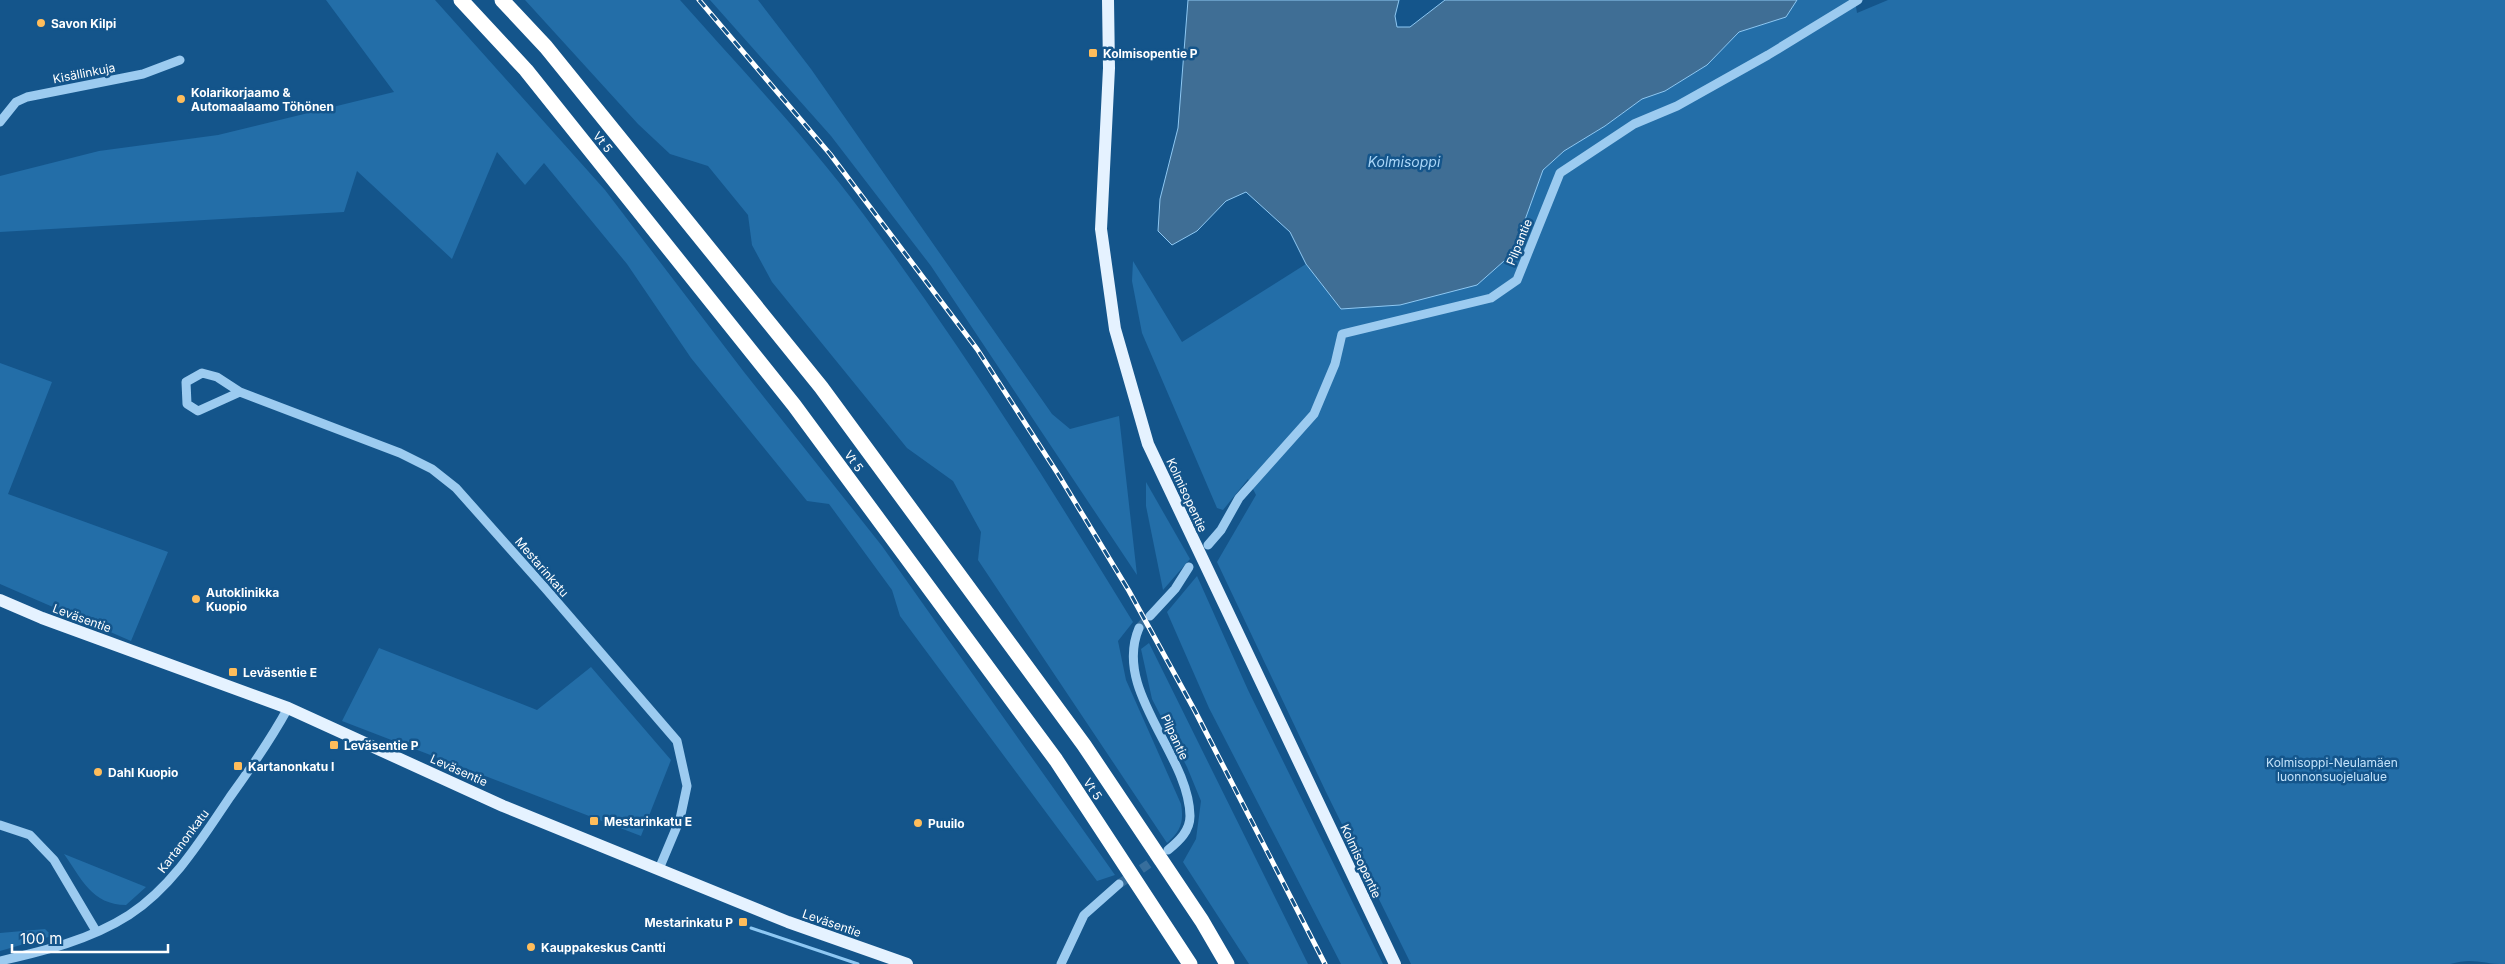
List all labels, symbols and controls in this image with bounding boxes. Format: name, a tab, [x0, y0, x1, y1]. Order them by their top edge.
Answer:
place label: Savon Kilpi	[51, 16, 116, 31]
marker: Savon Kilpi	[35, 17, 47, 29]
place label: Kolmisopentie P	[1103, 46, 1198, 61]
marker: Kolmisopentie P	[1087, 47, 1099, 59]
street label: Kisällinkuja	[51, 60, 117, 86]
place label: Kolarikorjaamo & Automaalaamo Töhönen	[191, 85, 334, 114]
marker: Kolarikorjaamo & Automaalaamo Töhönen	[175, 93, 187, 105]
street label: Vt 5	[590, 128, 616, 156]
water label: Kolmisoppi	[1368, 153, 1441, 170]
street label: Pilpantie	[1503, 217, 1535, 267]
street label: Vt 5	[841, 447, 867, 475]
street label: Kolmisopentie	[1163, 456, 1211, 534]
street label: Mestarinkatu	[512, 534, 572, 600]
place label: Autoklinikka Kuopio	[206, 585, 279, 614]
marker: Autoklinikka Kuopio	[190, 593, 202, 605]
street label: Leväsentie	[51, 600, 113, 636]
place label: Leväsentie E	[243, 665, 317, 680]
marker: Leväsentie E	[227, 666, 239, 678]
street label: Pilpantie	[1158, 712, 1192, 762]
place label: Leväsentie P	[344, 738, 419, 753]
marker: Leväsentie P	[328, 739, 340, 751]
street label: Leväsentie	[428, 751, 490, 789]
park label: Kolmisoppi-Neulamäen luonnonsuojelualue	[2266, 755, 2398, 784]
place label: Kartanonkatu I	[248, 759, 334, 774]
marker: Kartanonkatu I	[232, 760, 244, 772]
place label: Dahl Kuopio	[108, 765, 178, 780]
marker: Dahl Kuopio	[92, 766, 104, 778]
street label: Vt 5	[1080, 775, 1106, 803]
street label: Kartanonkatu	[154, 806, 212, 876]
place label: Mestarinkatu E	[604, 814, 692, 829]
marker: Mestarinkatu E	[588, 815, 600, 827]
place label: Puuilo	[928, 816, 965, 831]
marker: Puuilo	[912, 817, 924, 829]
street label: Kolmisopentie	[1337, 822, 1385, 900]
street label: Leväsentie	[801, 906, 863, 940]
place label: Mestarinkatu P	[644, 915, 733, 930]
marker: Mestarinkatu P	[737, 916, 749, 928]
scale bar	[12, 922, 169, 954]
text: 100 m	[20, 929, 62, 948]
place label: Kauppakeskus Cantti	[541, 940, 666, 955]
marker: Kauppakeskus Cantti	[525, 941, 537, 953]

